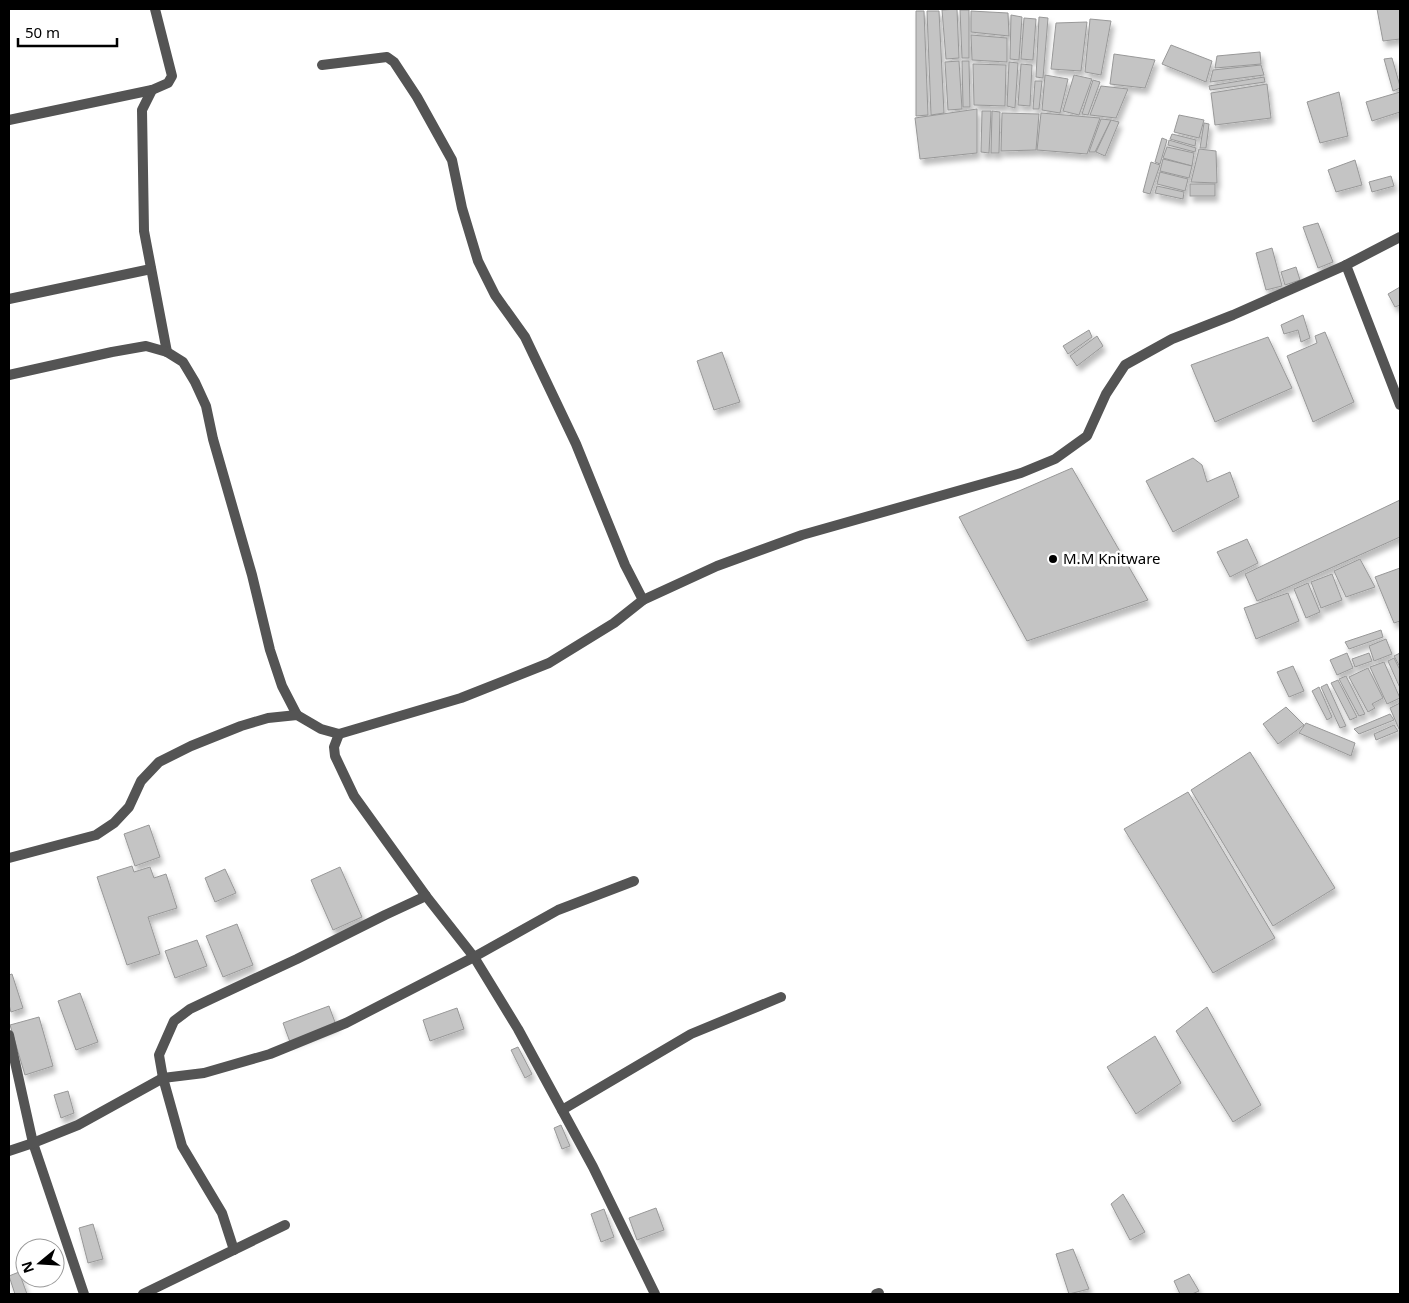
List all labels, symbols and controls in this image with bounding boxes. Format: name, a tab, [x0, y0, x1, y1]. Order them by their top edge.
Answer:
scale bar	[18, 15, 116, 47]
text: 50 m	[25, 22, 60, 42]
place label: M.M Knitware	[1063, 548, 1161, 568]
marker: M.M Knitware	[1047, 553, 1059, 565]
north arrow	[15, 1238, 65, 1288]
text: N	[16, 1259, 38, 1276]

